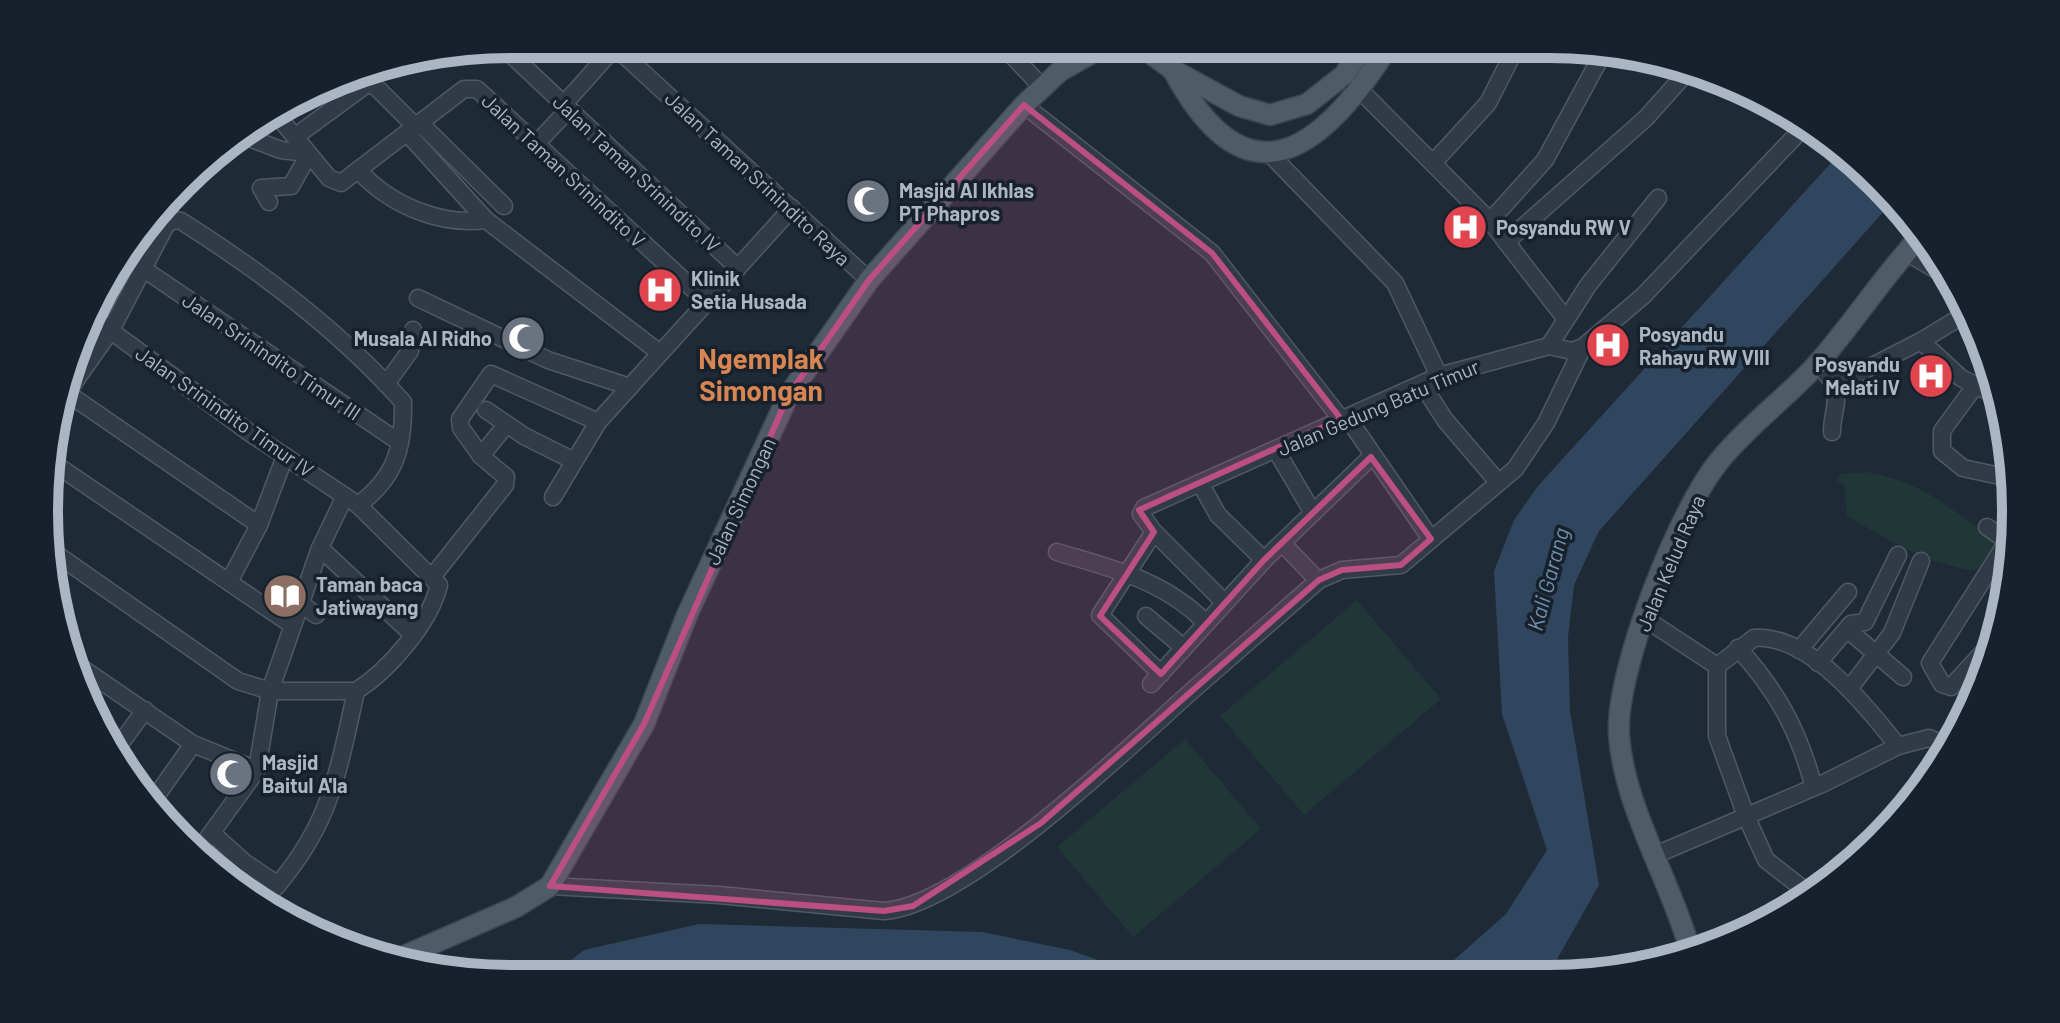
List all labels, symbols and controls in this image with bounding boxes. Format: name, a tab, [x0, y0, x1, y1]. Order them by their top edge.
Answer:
street label: Jalan Taman Srinindito Raya	[660, 86, 856, 270]
street label: Jalan Taman Srinindito V	[477, 88, 651, 252]
street label: Jalan Taman Srinindito IV	[548, 89, 726, 257]
mosque icon: Masjid Al Ikhlas PT Phapros	[844, 177, 892, 225]
place label: Masjid Al Ikhlas PT Phapros	[899, 178, 1034, 225]
hospital icon: Posyandu RW V	[1441, 203, 1489, 251]
place label: Posyandu RW V	[1496, 215, 1631, 239]
hospital icon: Klinik Setia Husada	[636, 266, 684, 314]
place label: Klinik Setia Husada	[691, 266, 807, 313]
street label: Jalan Srinindito Timur III	[178, 287, 366, 425]
mosque icon: Musala Al Ridho	[499, 314, 547, 362]
hospital icon: Posyandu Rahayu RW VIII	[1584, 321, 1632, 369]
place label: Posyandu Rahayu RW VIII	[1639, 322, 1770, 369]
place label: Musala Al Ridho	[354, 326, 492, 350]
street label: Jalan Srinindito Timur IV	[131, 341, 319, 482]
district label: Ngemplak Simongan	[698, 341, 824, 407]
place label: Posyandu Melati IV	[1815, 352, 1900, 399]
hospital icon: Posyandu Melati IV	[1907, 352, 1955, 400]
street label: Jalan Gedung Batu Timur	[1274, 354, 1482, 460]
street label: Jalan Simongan	[700, 433, 780, 569]
street label: Jalan Kelud Raya	[1630, 491, 1710, 635]
water label: Kali Garang	[1521, 525, 1573, 633]
library icon: Taman baca Jatiwayang	[261, 572, 309, 620]
place label: Taman baca Jatiwayang	[316, 572, 423, 619]
mosque icon: Masjid Baitul A'la	[207, 750, 255, 798]
place label: Masjid Baitul A'la	[262, 750, 348, 797]

